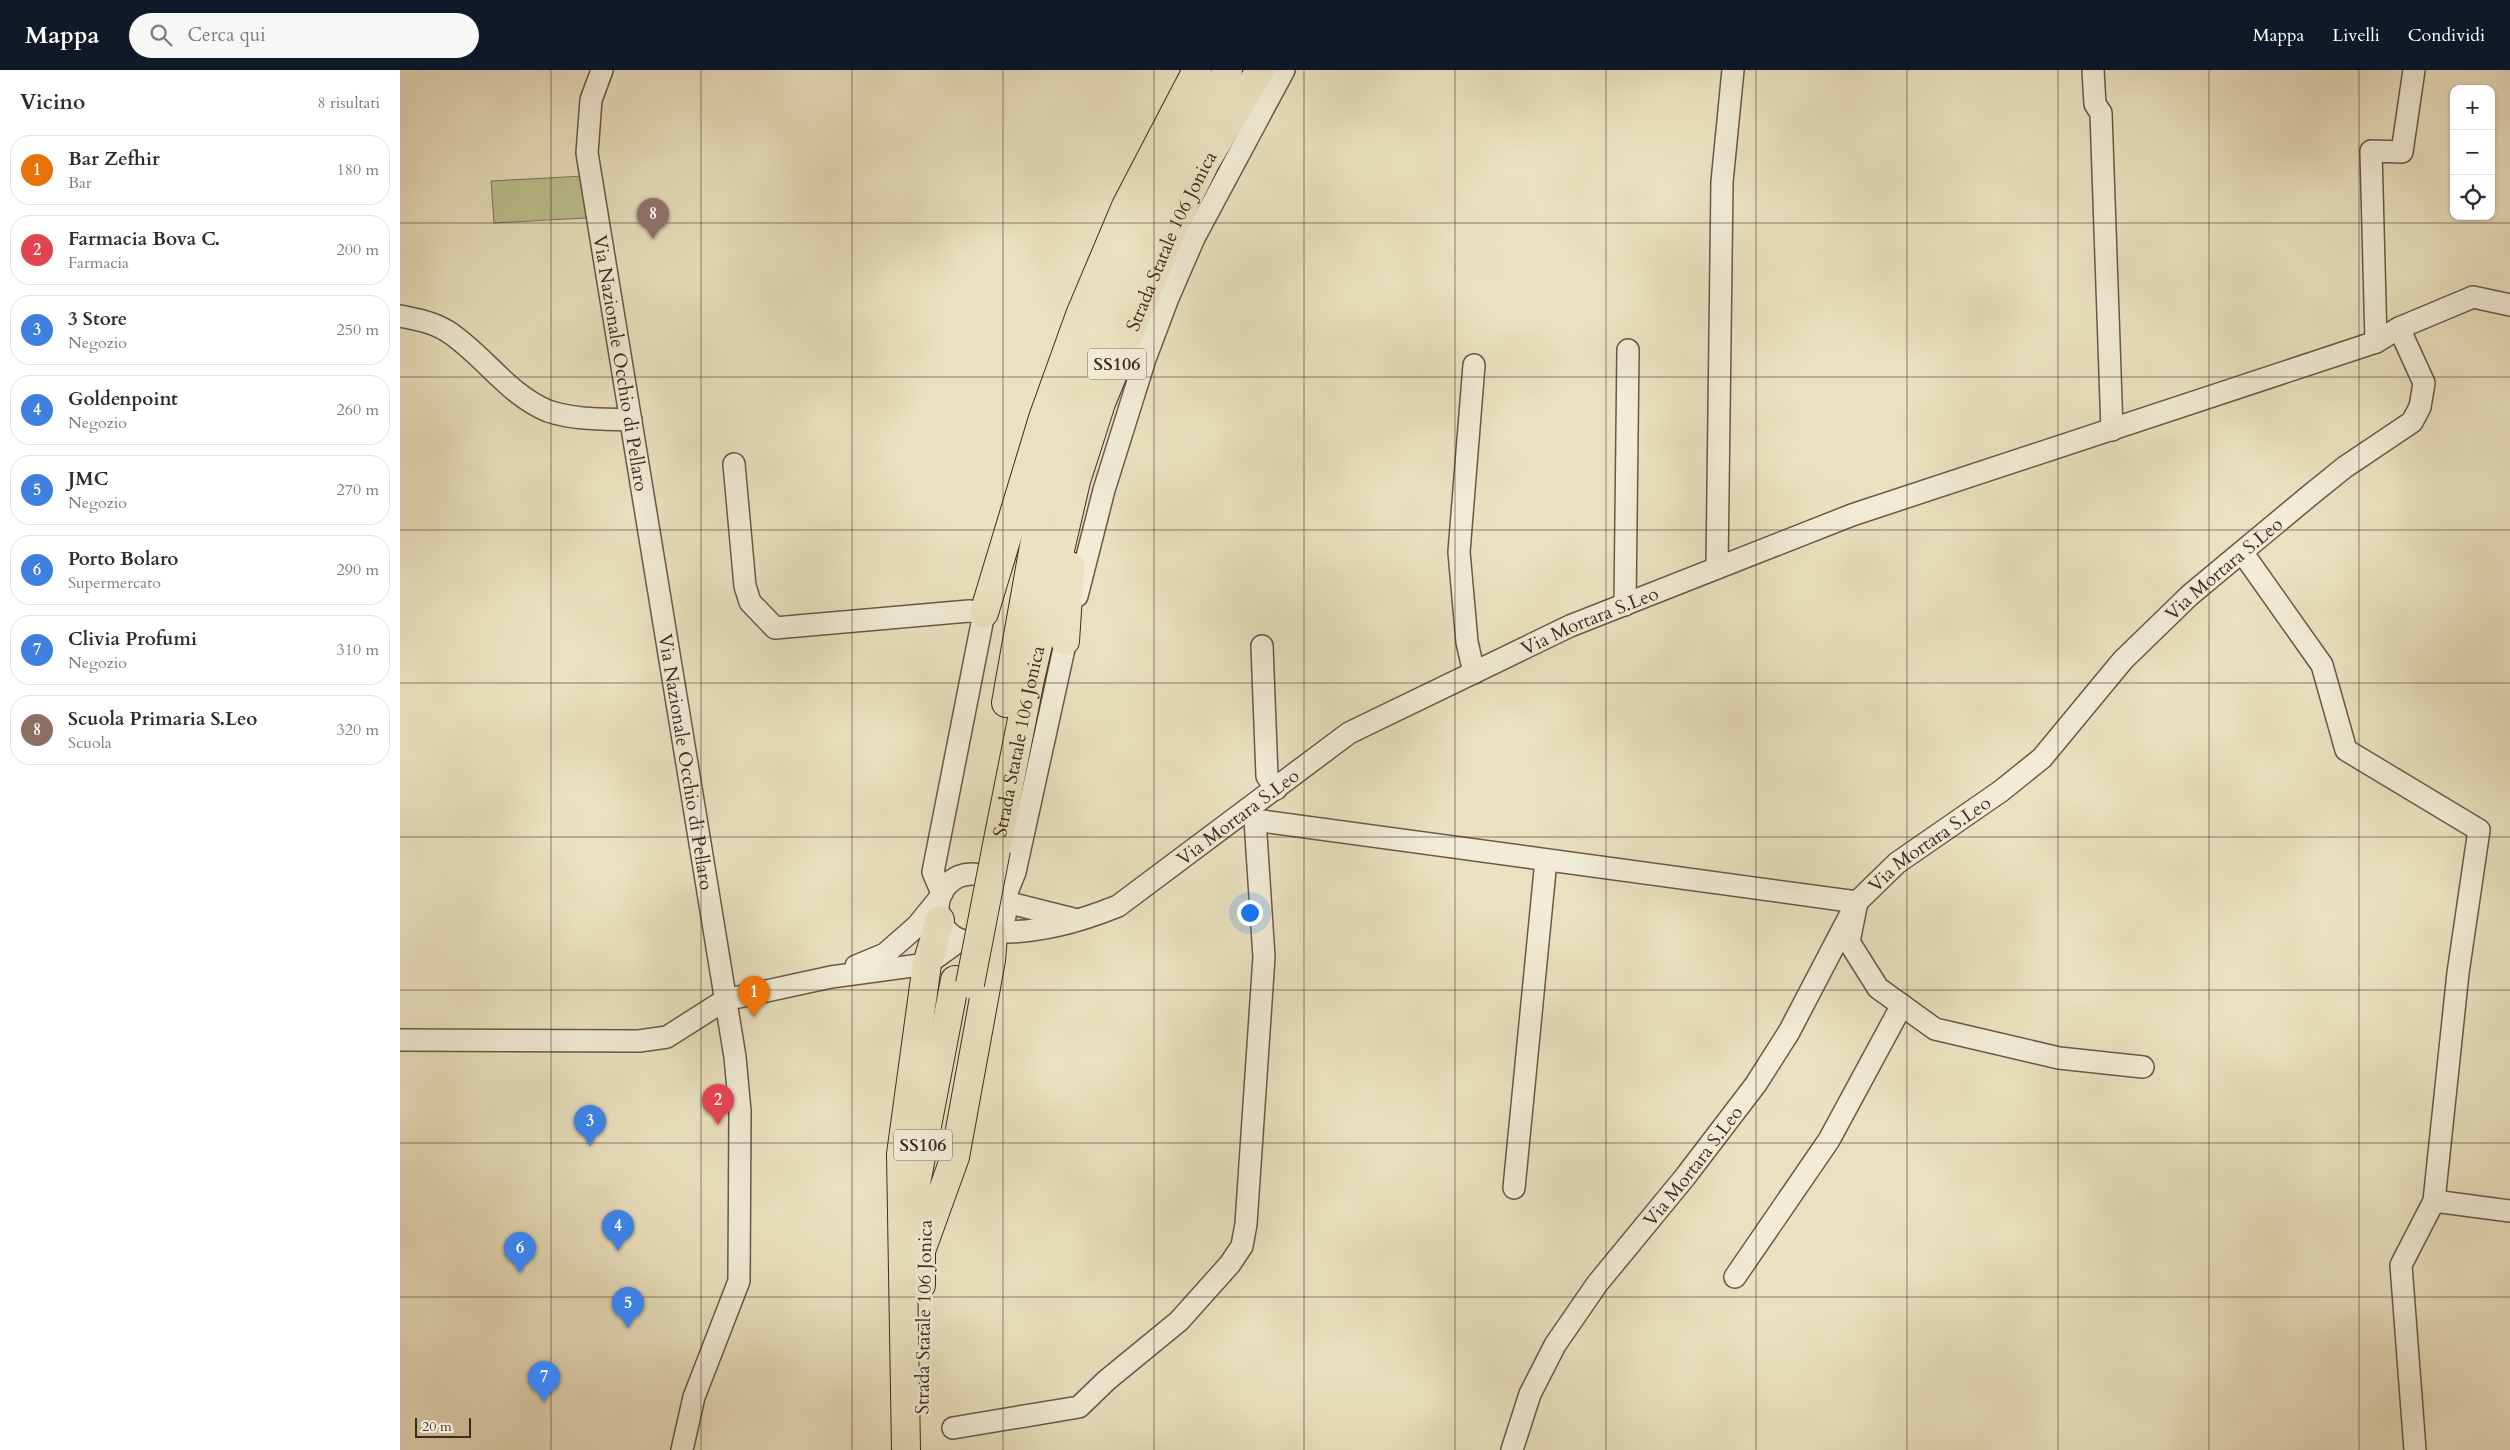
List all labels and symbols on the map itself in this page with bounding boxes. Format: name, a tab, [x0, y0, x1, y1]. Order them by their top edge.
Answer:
street label: Strada Statale 106 Jonica	[1120, 146, 1223, 335]
pin: 8	[637, 198, 669, 239]
street label: Via Nazionale Occhio di Pellaro	[587, 233, 654, 493]
road number: SS106	[1088, 348, 1146, 380]
street label: Via Mortara S.Leo	[2160, 511, 2288, 626]
street label: Via Mortara S.Leo	[1517, 580, 1662, 662]
street label: Via Nazionale Occhio di Pellaro	[652, 632, 719, 892]
street label: Strada Statale 106 Jonica	[987, 643, 1051, 839]
street label: Via Mortara S.Leo	[1172, 763, 1305, 872]
street label: Via Mortara S.Leo	[1863, 790, 1996, 898]
your location	[1237, 900, 1263, 926]
pin: 1	[738, 976, 770, 1017]
pin: 2	[702, 1084, 734, 1125]
street label: Via Mortara S.Leo	[1638, 1100, 1749, 1232]
pin: 3	[574, 1105, 606, 1146]
road number: SS106	[894, 1130, 952, 1160]
pin: 4	[602, 1210, 634, 1251]
street label: Strada Statale 106 Jonica	[909, 1219, 939, 1415]
pin: 6	[504, 1232, 536, 1273]
pin: 5	[612, 1287, 644, 1328]
pin: 7	[528, 1361, 560, 1402]
scale bar	[415, 1415, 471, 1438]

